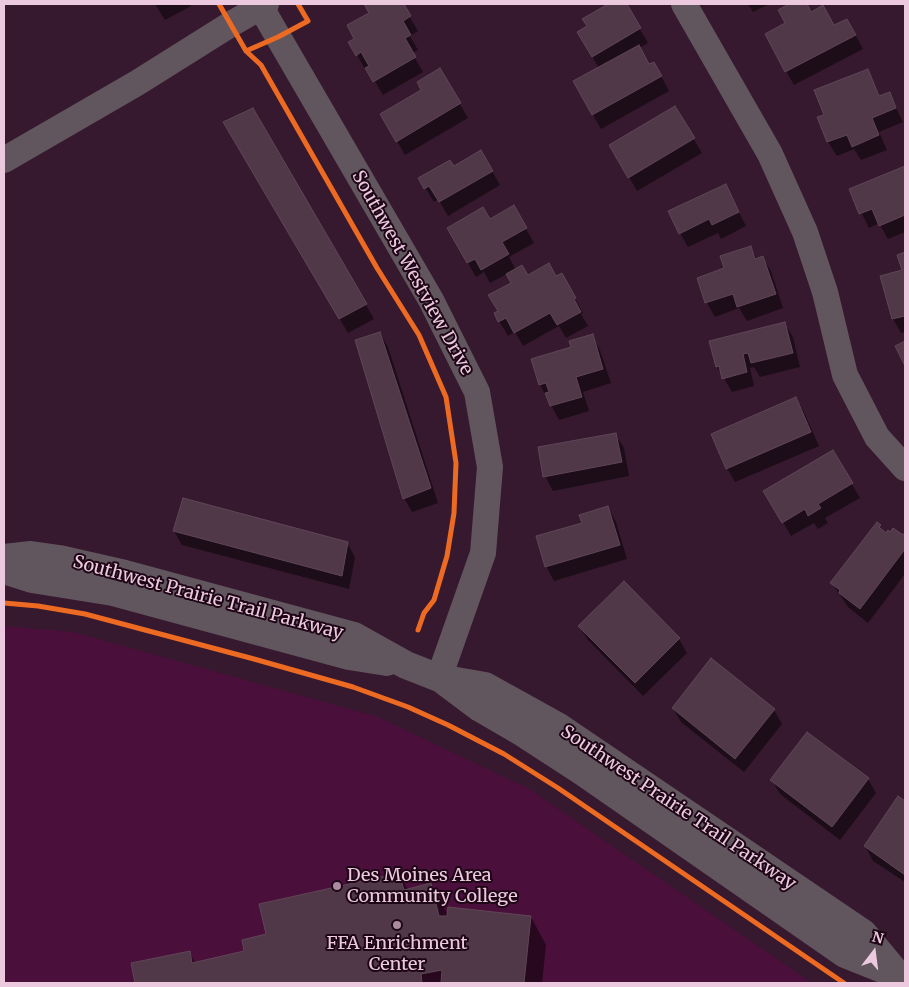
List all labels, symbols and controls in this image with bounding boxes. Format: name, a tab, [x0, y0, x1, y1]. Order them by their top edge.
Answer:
street label: Southwest Westview Drive	[347, 167, 477, 379]
street label: Southwest Prairie Trail Parkway	[70, 551, 346, 645]
street label: Southwest Prairie Trail Parkway	[556, 721, 800, 895]
place label: Des Moines Area Community College	[347, 865, 518, 908]
marker: Des Moines Area Community College	[331, 880, 343, 892]
marker: FFA Enrichment Center	[391, 919, 403, 931]
north arrow	[849, 927, 899, 977]
text: N	[870, 927, 886, 948]
place label: FFA Enrichment Center	[326, 933, 468, 976]

